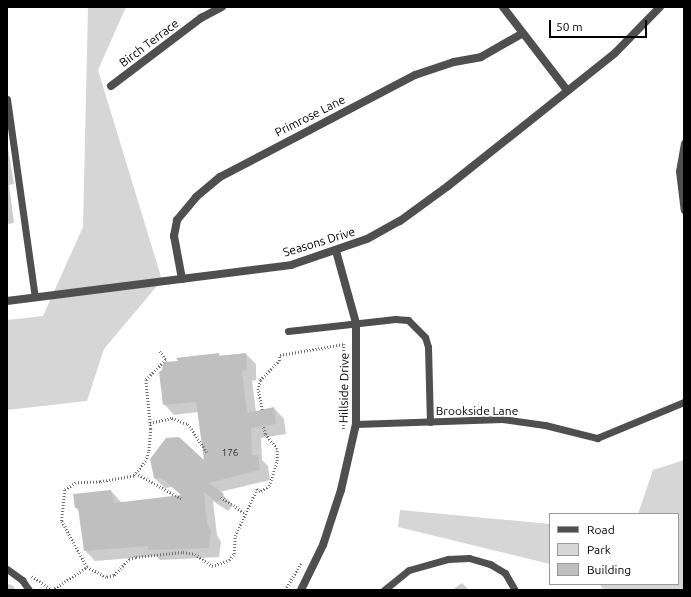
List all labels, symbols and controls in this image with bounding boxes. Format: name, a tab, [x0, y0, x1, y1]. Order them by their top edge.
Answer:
scale bar	[551, 12, 649, 38]
street label: Birch Terrace	[117, 16, 181, 70]
text: 50 m	[556, 20, 583, 33]
street label: Primrose Lane	[272, 92, 348, 140]
street label: Seasons Drive	[281, 224, 357, 260]
street label: Hillside Drive	[336, 353, 352, 423]
street label: Brookside Lane	[436, 404, 518, 418]
house number: 176	[222, 447, 238, 459]
legend	[549, 513, 679, 585]
text: Road	[587, 523, 615, 536]
text: Park	[587, 543, 611, 556]
text: Building	[587, 563, 631, 576]

